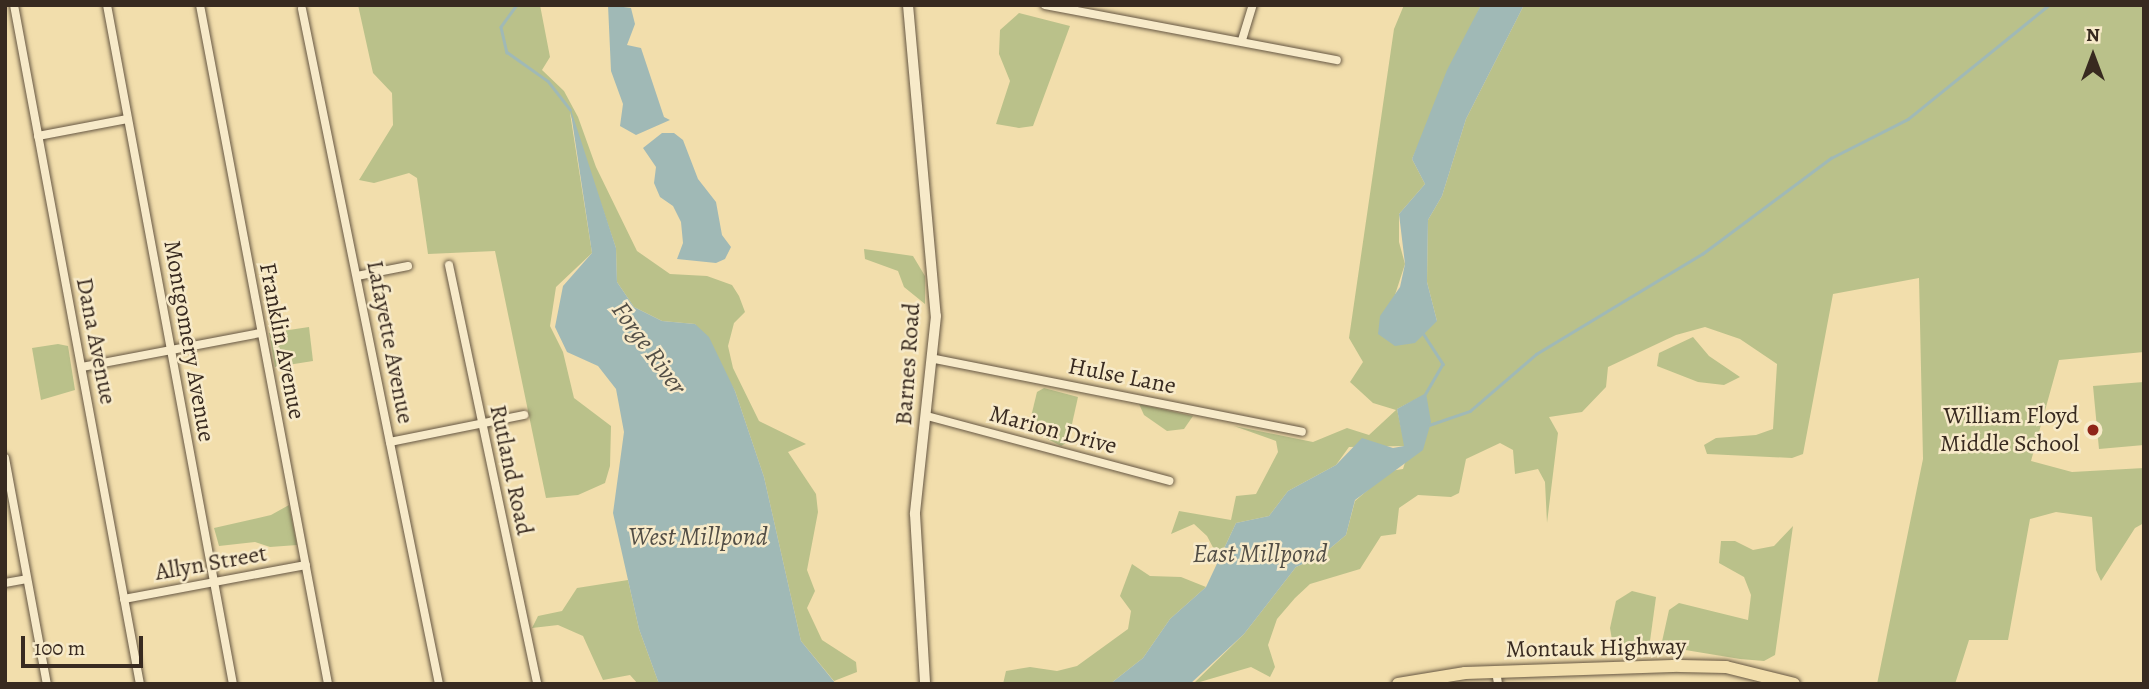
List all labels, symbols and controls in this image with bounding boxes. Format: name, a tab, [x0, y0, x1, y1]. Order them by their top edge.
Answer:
north arrow	[2058, 21, 2128, 91]
text: N	[2086, 22, 2100, 48]
street label: Montgomery Avenue	[157, 238, 221, 444]
street label: Lafayette Avenue	[360, 258, 420, 426]
street label: Franklin Avenue	[253, 260, 311, 422]
street label: Dana Avenue	[70, 275, 122, 407]
water label: Forge River	[605, 295, 693, 401]
street label: Barnes Road	[889, 302, 927, 426]
street label: Hulse Lane	[1066, 351, 1178, 401]
street label: Marion Drive	[986, 399, 1120, 461]
street label: Rutland Road	[483, 402, 539, 538]
place label: William Floyd Middle School	[1940, 402, 2079, 458]
marker: William Floyd Middle School	[2085, 422, 2101, 438]
water label: West Millpond	[628, 521, 768, 553]
water label: East Millpond	[1192, 538, 1328, 570]
street label: Allyn Street	[153, 539, 269, 587]
scale bar	[24, 622, 147, 666]
street label: Montauk Highway	[1505, 632, 1687, 664]
text: 100 m	[34, 634, 85, 662]

